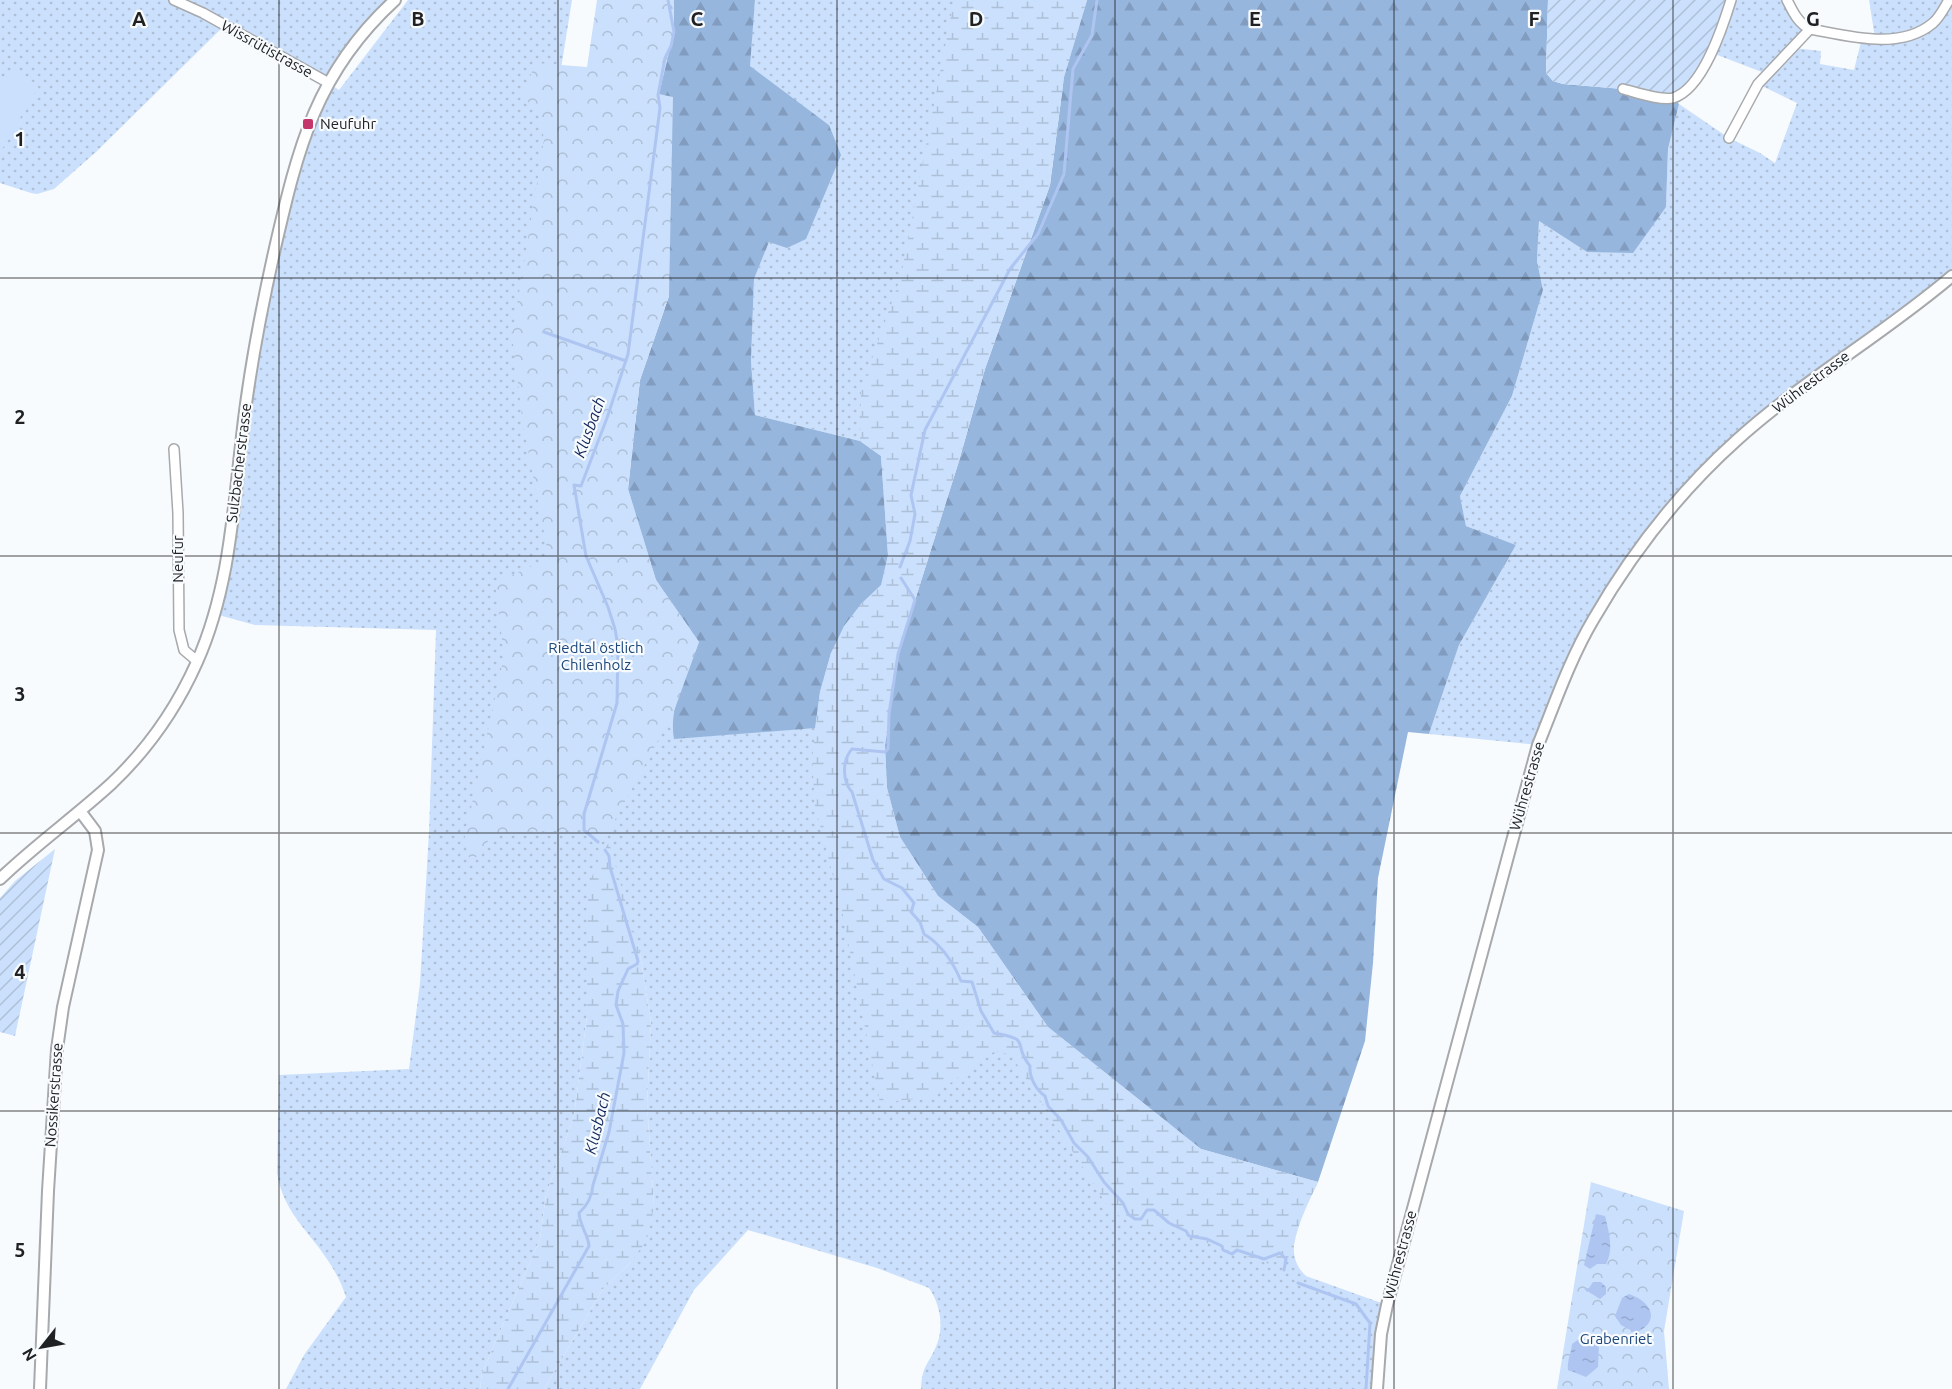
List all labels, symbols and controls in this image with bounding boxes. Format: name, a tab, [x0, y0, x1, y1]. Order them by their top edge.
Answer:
text: A	[132, 7, 146, 30]
text: B	[411, 7, 425, 30]
text: C	[691, 7, 704, 30]
text: D	[969, 7, 983, 30]
text: E	[1249, 7, 1261, 30]
text: F	[1528, 7, 1540, 30]
text: G	[1806, 7, 1820, 30]
street label: Wissrütistrasse	[219, 16, 316, 81]
place label: Neufuhr	[320, 115, 376, 132]
marker: Neufuhr	[301, 117, 315, 131]
text: 1	[14, 127, 26, 150]
street label: Wührestrasse	[1769, 347, 1853, 416]
water label: Klusbach	[570, 394, 608, 460]
street label: Sulzbacherstrasse	[223, 402, 254, 524]
text: 2	[14, 405, 26, 428]
street label: Neufur	[169, 535, 186, 583]
park label: Riedtal östlich Chilenholz	[548, 639, 644, 673]
text: 3	[14, 682, 26, 705]
street label: Wührestrasse	[1506, 739, 1547, 832]
text: 4	[14, 960, 26, 983]
street label: Nossikerstrasse	[41, 1042, 66, 1148]
water label: Klusbach	[581, 1090, 613, 1156]
street label: Wührestrasse	[1379, 1208, 1420, 1301]
text: 5	[14, 1238, 26, 1261]
north arrow	[12, 1317, 72, 1377]
park label: Grabenriet	[1580, 1330, 1652, 1347]
text: N	[18, 1345, 40, 1364]

